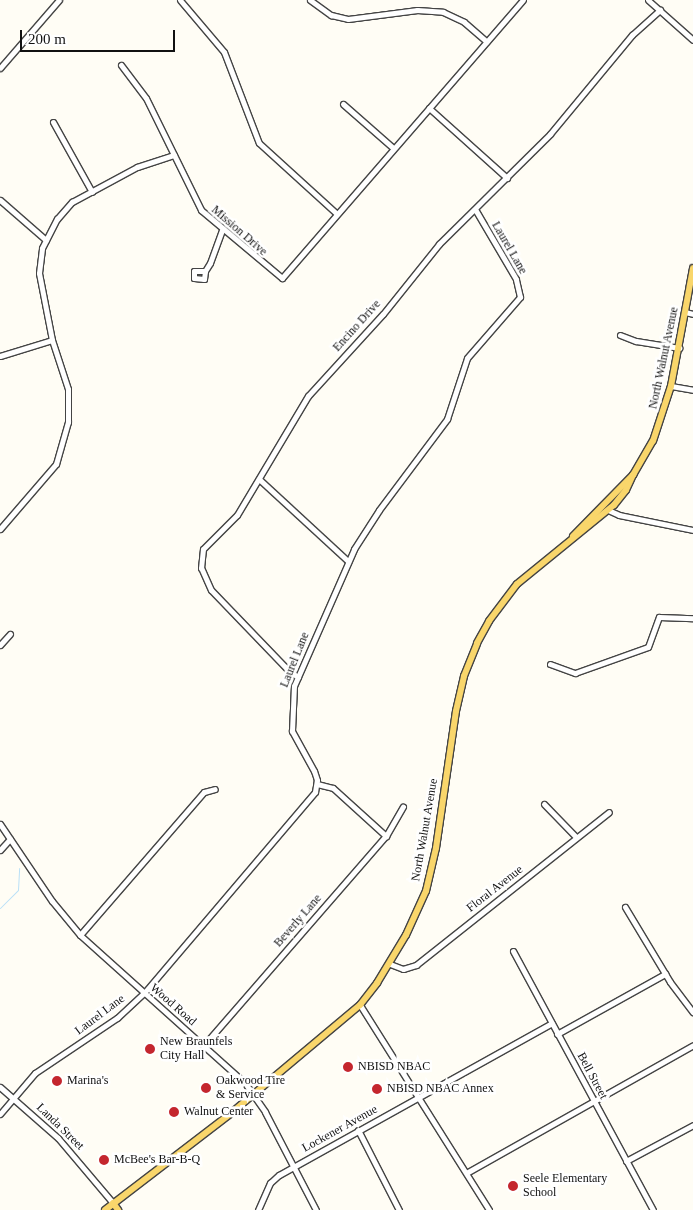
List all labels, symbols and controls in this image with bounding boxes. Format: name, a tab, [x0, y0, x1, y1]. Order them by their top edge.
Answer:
scale bar	[22, 20, 178, 52]
text: 200 m	[28, 31, 66, 47]
street label: Mission Drive	[208, 203, 270, 259]
street label: Laurel Lane	[488, 219, 530, 277]
street label: Encino Drive	[330, 297, 384, 355]
street label: North Walnut Avenue	[646, 305, 682, 411]
street label: Laurel Lane	[277, 630, 313, 690]
street label: North Walnut Avenue	[409, 777, 441, 883]
street label: Floral Avenue	[464, 862, 526, 916]
street label: Beverly Lane	[271, 892, 325, 950]
street label: Wood Road	[147, 981, 199, 1029]
street label: Laurel Lane	[72, 992, 128, 1038]
place label: New Braunfels City Hall	[160, 1035, 232, 1063]
marker: New Braunfels City Hall	[144, 1043, 156, 1055]
street label: Bell Street	[574, 1050, 610, 1102]
place label: NBISD NBAC	[358, 1060, 430, 1074]
marker: NBISD NBAC	[342, 1061, 354, 1073]
place label: Marina's	[67, 1074, 108, 1088]
place label: Oakwood Tire & Service	[216, 1074, 285, 1102]
marker: Marina's	[51, 1075, 63, 1087]
marker: Oakwood Tire & Service	[200, 1082, 212, 1094]
place label: NBISD NBAC Annex	[387, 1082, 494, 1096]
marker: NBISD NBAC Annex	[371, 1083, 383, 1095]
street label: Landa Street	[33, 1101, 87, 1153]
street label: Lockener Avenue	[299, 1102, 381, 1156]
place label: Walnut Center	[184, 1105, 253, 1119]
marker: Walnut Center	[168, 1106, 180, 1118]
place label: McBee's Bar-B-Q	[114, 1153, 200, 1167]
marker: McBee's Bar-B-Q	[98, 1154, 110, 1166]
place label: Seele Elementary School	[523, 1172, 607, 1200]
marker: Seele Elementary School	[507, 1180, 519, 1192]

